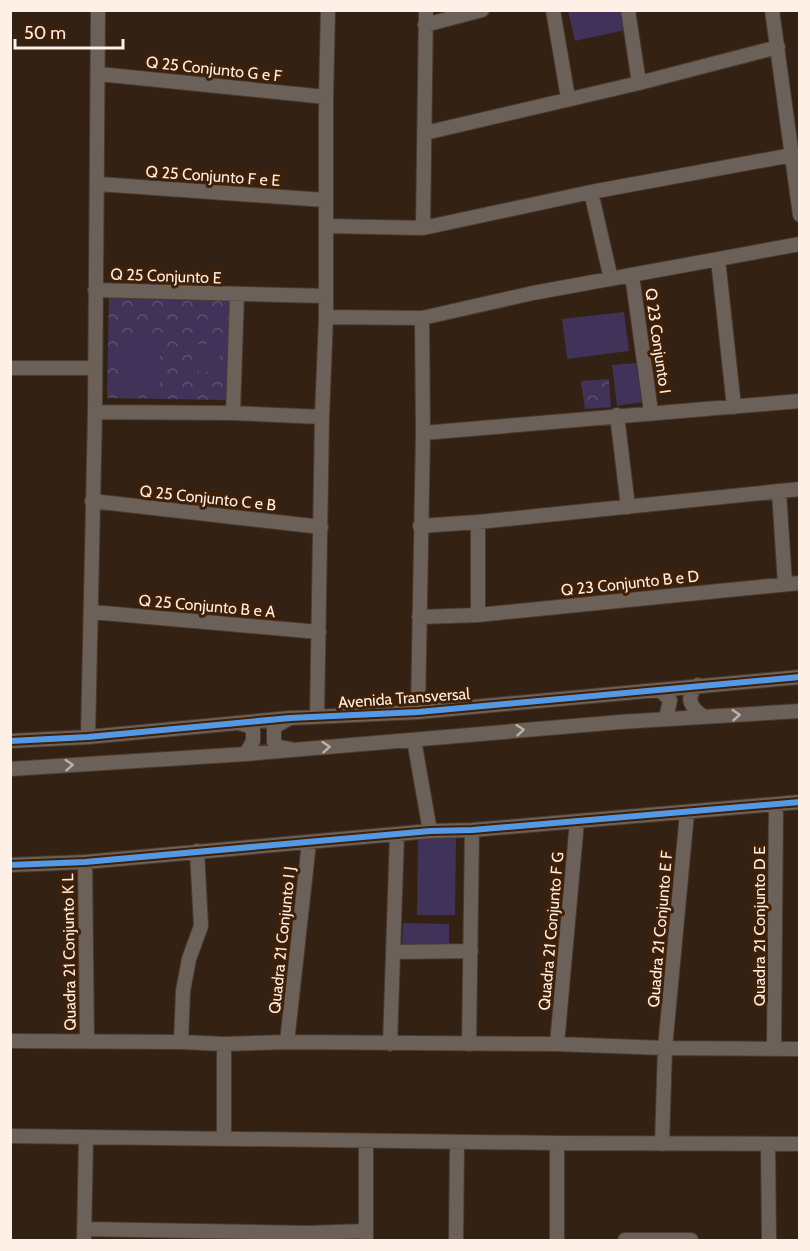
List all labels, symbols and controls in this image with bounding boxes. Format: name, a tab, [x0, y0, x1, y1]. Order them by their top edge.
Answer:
scale bar	[15, 12, 123, 50]
text: 50 m	[24, 22, 66, 44]
street label: Q 25 Conjunto G e F	[145, 52, 284, 86]
street label: Q 25 Conjunto F e E	[145, 162, 281, 190]
street label: Q 25 Conjunto E	[110, 265, 222, 287]
street label: Q 23 Conjunto I	[641, 287, 675, 395]
street label: Q 25 Conjunto C e B	[139, 481, 278, 515]
street label: Q 23 Conjunto B e D	[560, 566, 700, 600]
street label: Q 25 Conjunto B e A	[138, 591, 276, 621]
street label: Avenida Transversal	[337, 684, 471, 712]
one-way arrow	[731, 709, 740, 722]
one-way arrow	[516, 724, 525, 737]
one-way arrow	[322, 740, 331, 753]
one-way arrow	[64, 759, 73, 772]
street label: Quadra 21 Conjunto D E	[750, 846, 769, 1006]
street label: Quadra 21 Conjunto E F	[644, 849, 676, 1008]
street label: Quadra 21 Conjunto F G	[535, 851, 567, 1011]
street label: Quadra 21 Conjunto I J	[265, 865, 299, 1015]
street label: Quadra 21 Conjunto K L	[58, 873, 80, 1031]

